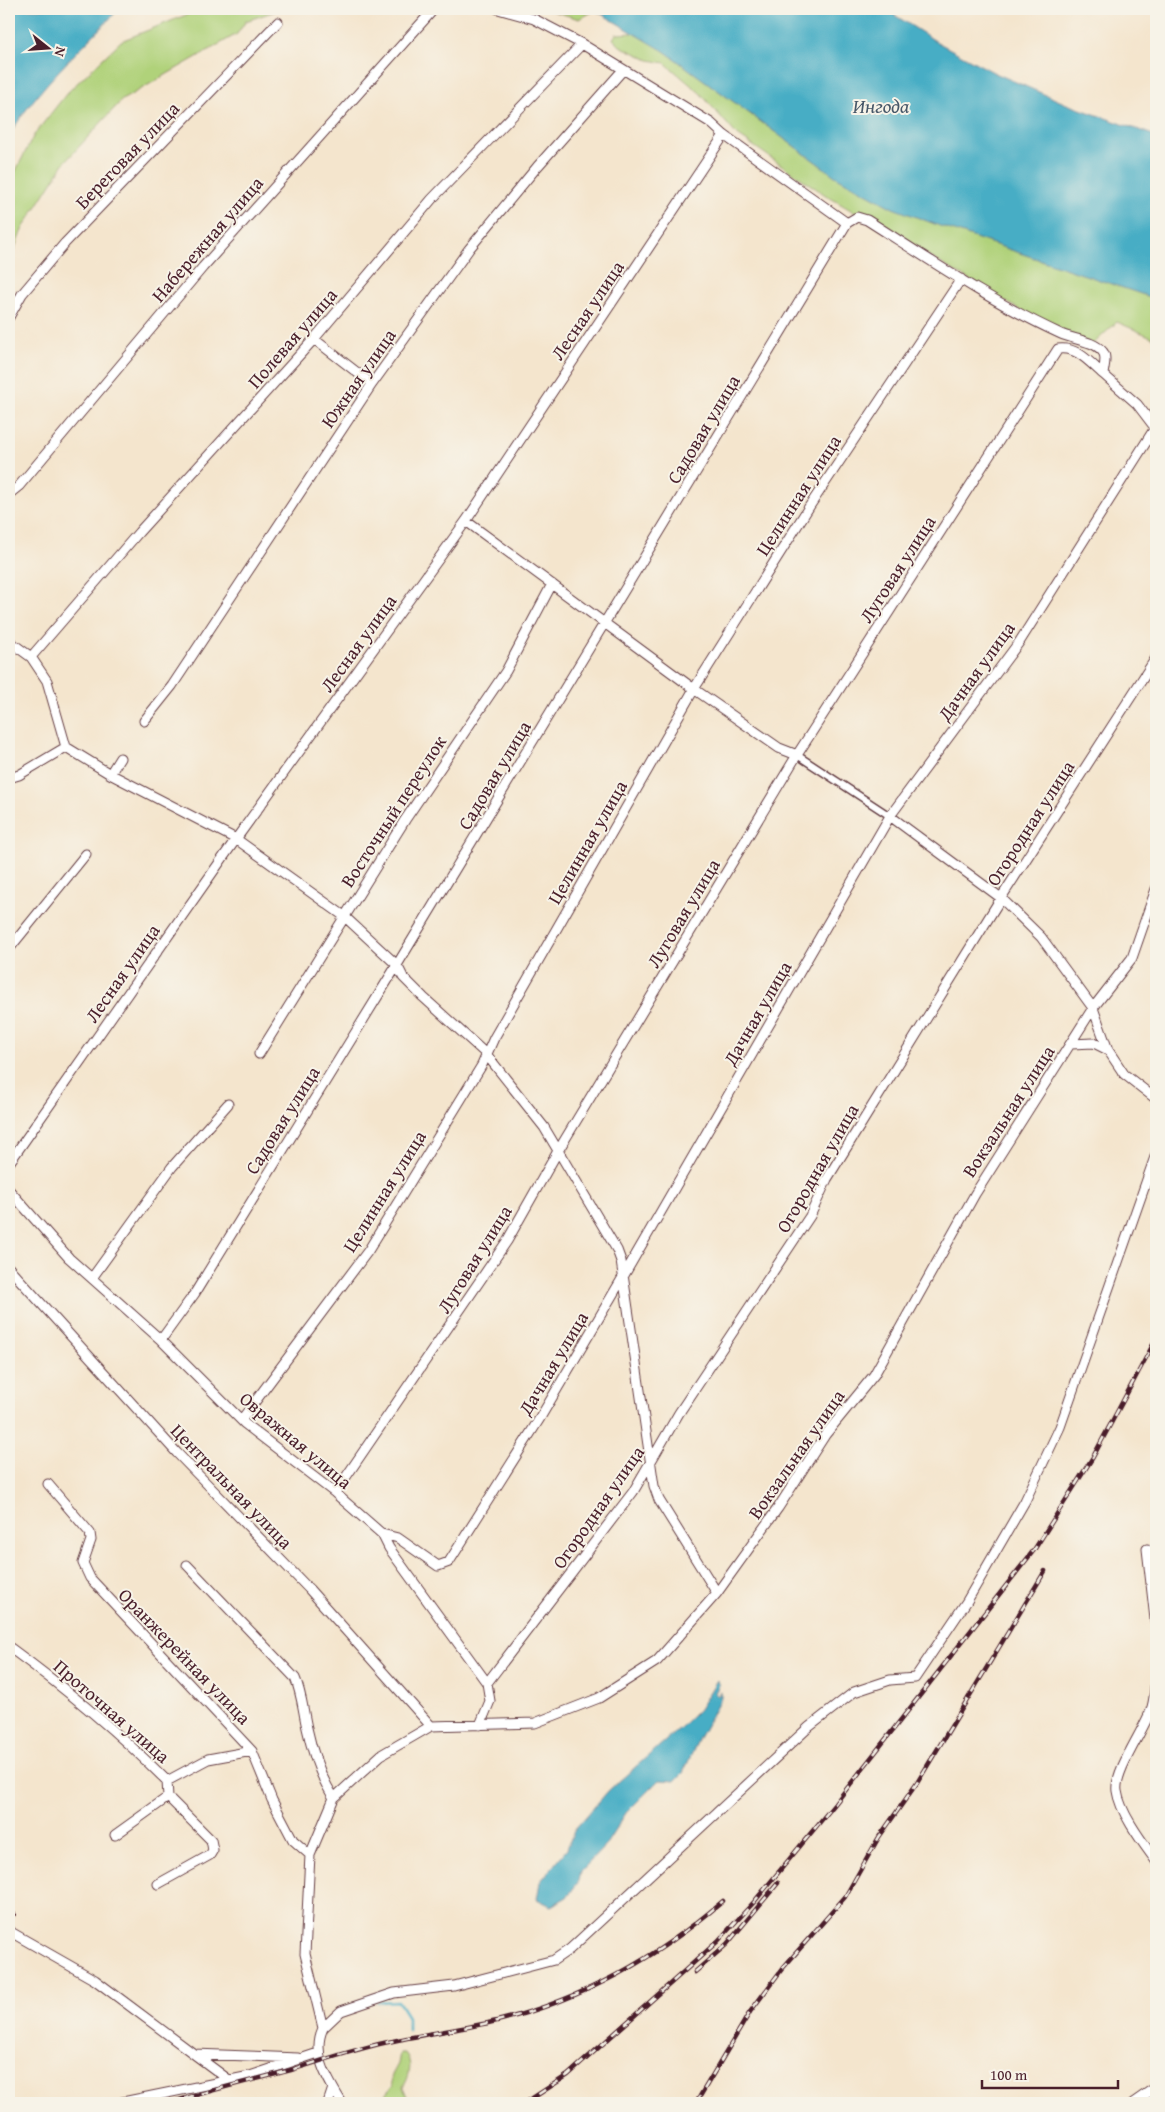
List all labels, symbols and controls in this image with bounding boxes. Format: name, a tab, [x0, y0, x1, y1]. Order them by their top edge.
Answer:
north arrow	[22, 22, 72, 72]
text: N	[49, 44, 71, 60]
water label: Ингода	[853, 91, 910, 120]
street label: Береговая улица	[68, 95, 186, 215]
street label: Набережная улица	[144, 170, 270, 308]
street label: Лесная улица	[543, 255, 631, 365]
street label: Полевая улица	[241, 282, 343, 394]
street label: Южная улица	[313, 323, 403, 433]
street label: Садовая улица	[659, 369, 747, 489]
street label: Целинная улица	[748, 429, 848, 561]
street label: Луговая улица	[852, 510, 942, 628]
street label: Лесная улица	[313, 588, 403, 698]
street label: Дачная улица	[930, 616, 1022, 727]
street label: Садовая улица	[450, 715, 538, 835]
street label: Восточный переулок	[333, 729, 453, 893]
street label: Огородная улица	[979, 755, 1081, 891]
street label: Целинная улица	[540, 775, 634, 909]
street label: Луговая улица	[639, 853, 727, 973]
street label: Лесная улица	[78, 918, 166, 1028]
street label: Дачная улица	[715, 956, 798, 1071]
street label: Вокзальная улица	[955, 1040, 1061, 1182]
street label: Садовая улица	[238, 1061, 326, 1179]
street label: Огородная улица	[769, 1098, 865, 1238]
street label: Целинная улица	[335, 1125, 433, 1257]
street label: Луговая улица	[430, 1199, 518, 1319]
street label: Дачная улица	[510, 1306, 595, 1421]
street label: Вокзальная улица	[741, 1384, 851, 1524]
street label: Овражная улица	[234, 1385, 358, 1495]
street label: Центральная улица	[165, 1417, 299, 1555]
street label: Огородная улица	[545, 1440, 651, 1574]
street label: Оранжерейная улица	[112, 1581, 258, 1731]
street label: Проточная улица	[48, 1652, 176, 1770]
scale bar	[982, 2057, 1119, 2089]
text: 100 m	[990, 2064, 1028, 2085]

